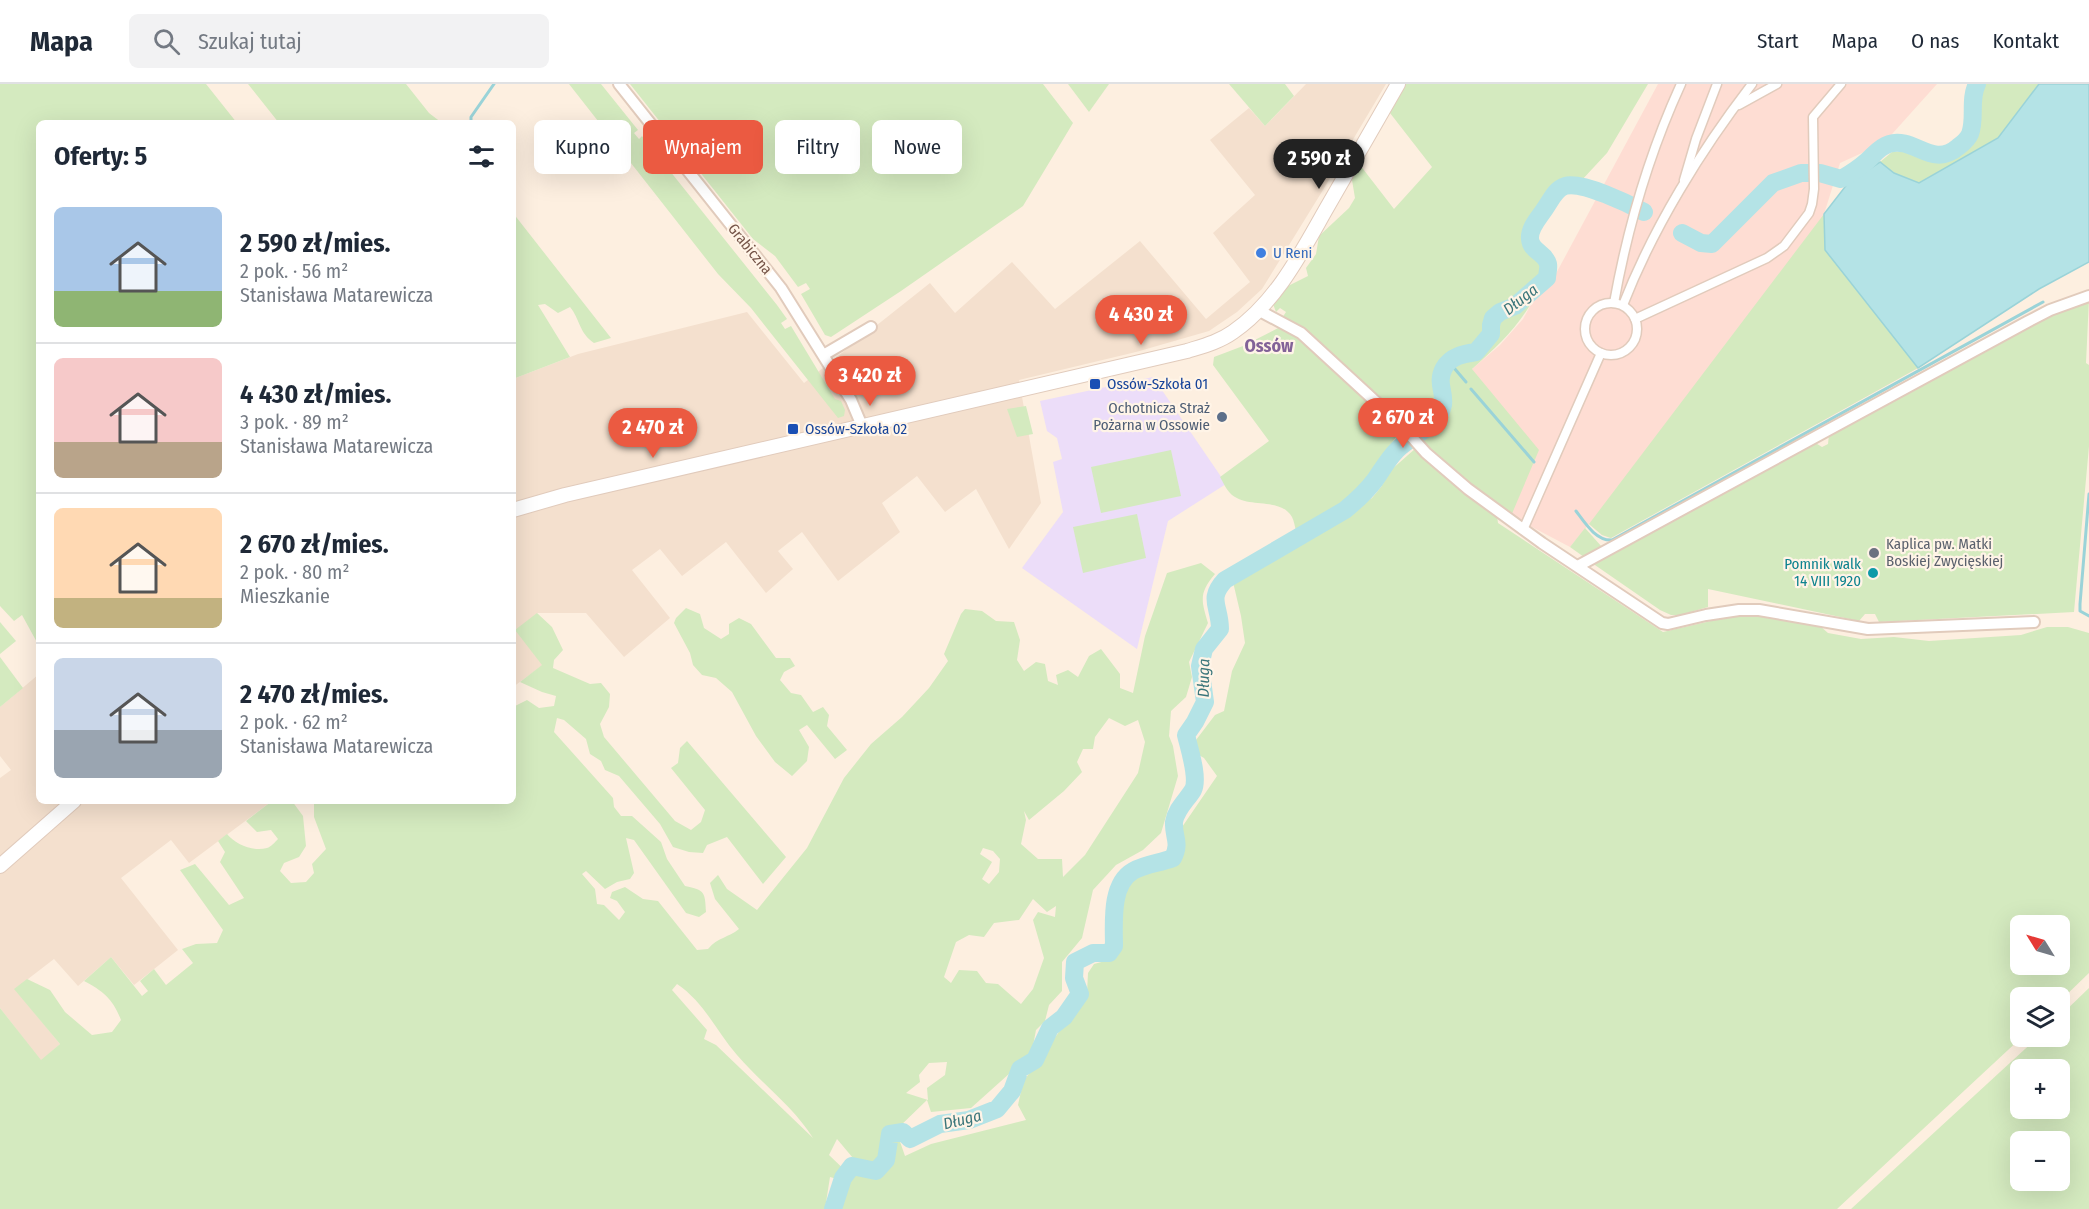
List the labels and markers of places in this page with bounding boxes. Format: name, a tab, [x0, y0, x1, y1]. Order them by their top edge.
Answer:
pin: 2 590 zł	[1257, 139, 1381, 190]
place label: U Reni	[1273, 244, 1312, 262]
marker: U Reni	[1254, 246, 1268, 260]
pin: 4 430 zł	[1079, 295, 1203, 346]
pin: 3 420 zł	[808, 356, 932, 407]
place label: Ossów-Szkoła 01	[1107, 375, 1208, 393]
marker: Ossów-Szkoła 01	[1088, 377, 1102, 391]
pin: 2 670 zł	[1341, 398, 1465, 449]
place label: Ochotnicza Straż Pożarna w Ossowie	[1093, 399, 1210, 434]
pin: 2 470 zł	[591, 408, 715, 459]
marker: Ochotnicza Straż Pożarna w Ossowie	[1215, 410, 1229, 424]
place label: Ossów-Szkoła 02	[805, 420, 907, 438]
marker: Ossów-Szkoła 02	[786, 422, 800, 436]
place label: Kaplica pw. Matki Boskiej Zwycięskiej	[1886, 535, 2003, 570]
marker: Kaplica pw. Matki Boskiej Zwycięskiej	[1867, 546, 1881, 560]
place label: Pomnik walk 14 VIII 1920	[1784, 555, 1861, 590]
marker: Pomnik walk 14 VIII 1920	[1866, 566, 1880, 580]

